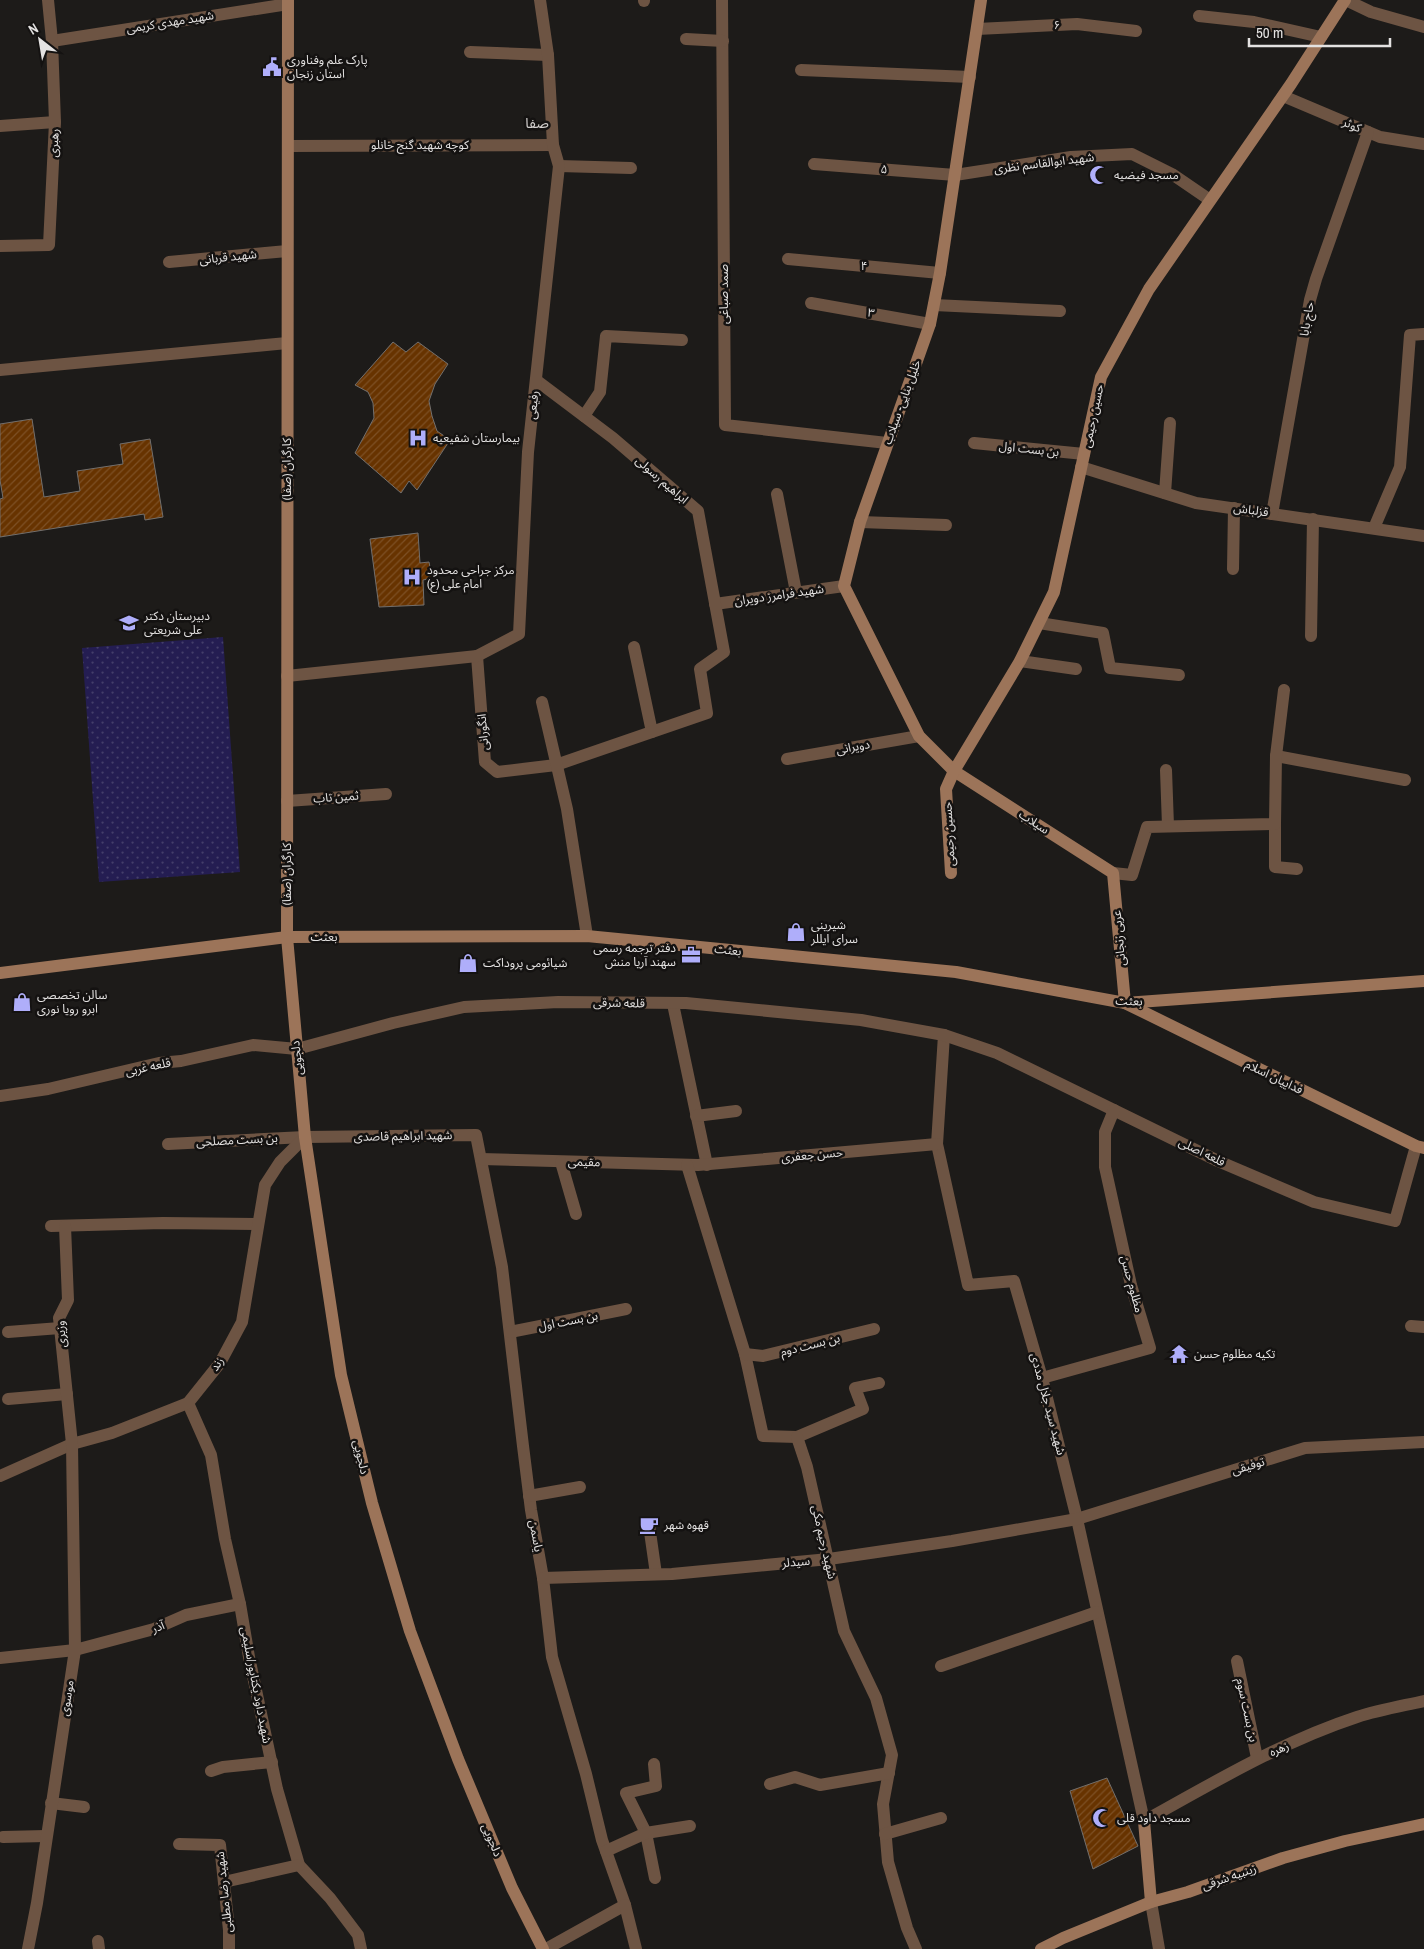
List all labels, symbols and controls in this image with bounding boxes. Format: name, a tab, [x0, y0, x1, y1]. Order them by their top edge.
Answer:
street label: شهید مهدی کریمی	[125, 7, 215, 37]
north arrow	[15, 15, 65, 65]
scale bar	[1249, 15, 1390, 47]
street label: ۶	[1053, 17, 1061, 33]
text: N	[25, 19, 41, 39]
text: 50 m	[1256, 22, 1283, 43]
place label: پارک علم وفناوری استان زنجان	[287, 52, 368, 82]
public building icon: پارک علم وفناوری استان زنجان	[261, 56, 283, 78]
district label: صفا	[525, 114, 549, 132]
street label: کوثر	[1339, 114, 1365, 136]
street label: رهبری	[45, 128, 63, 158]
street label: کوچه شهید گنج خانلو	[371, 137, 470, 154]
street label: شهید ابوالقاسم نظری	[993, 149, 1095, 178]
street label: ۵	[880, 161, 888, 177]
mosque icon: مسجد فیضیه	[1088, 164, 1110, 186]
place label: مسجد فیضیه	[1114, 167, 1179, 183]
street label: شهید قربانی	[199, 246, 257, 268]
street label: ۴	[860, 258, 868, 274]
street label: صمد صباغی	[716, 264, 732, 324]
street label: حاج بابا	[1296, 301, 1319, 338]
street label: ۳	[866, 305, 876, 321]
street label: خلیل بنایی- سیلاب	[879, 357, 925, 447]
street label: حسین رحیمی	[1078, 383, 1108, 449]
street label: رفیعی	[524, 390, 542, 420]
hospital icon: بیمارستان شفیعیه	[407, 427, 429, 449]
place label: بیمارستان شفیعیه	[433, 430, 520, 446]
street label: کارگران (صفا)	[279, 437, 295, 500]
street label: بن بست اول	[998, 438, 1060, 460]
street label: ابراهیم رسولی	[631, 453, 692, 508]
street label: قزلباش	[1233, 500, 1269, 520]
place label: مرکز جراحی محدود امام علی (ع)	[427, 562, 514, 593]
hospital icon: مرکز جراحی محدود امام علی (ع)	[401, 566, 423, 588]
street label: شهید فرامرز دویران	[733, 581, 825, 609]
place label: دبیرستان دکتر علی شریعتی	[143, 608, 210, 638]
school or university icon: دبیرستان دکتر علی شریعتی	[118, 612, 140, 634]
street label: انگورانی	[473, 713, 493, 751]
street label: دویرانی	[835, 736, 871, 758]
street label: ثمین تاب	[313, 787, 360, 807]
street label: حسین رحیمی	[939, 801, 959, 867]
street label: سیلاب	[1016, 806, 1052, 838]
street label: کارگران (صفا)	[279, 842, 295, 905]
street label: عربی زنجانی	[1109, 910, 1129, 966]
place label: شیرینی سرای ایللر	[810, 917, 858, 947]
shop icon: شیرینی سرای ایللر	[785, 921, 807, 943]
street label: بعثت	[310, 929, 338, 945]
place label: دفتر ترجمه رسمی سهند آریا منش	[593, 940, 676, 970]
street label: بعثت	[714, 941, 742, 959]
office icon: دفتر ترجمه رسمی سهند آریا منش	[680, 944, 702, 966]
shop icon: شیائومی پروداکت	[457, 952, 479, 974]
place label: شیائومی پروداکت	[483, 955, 567, 971]
place label: سالن تخصصی ابرو رویا نوری	[37, 987, 107, 1017]
shop icon: سالن تخصصی ابرو رویا نوری	[11, 991, 33, 1013]
street label: بعثت	[1115, 993, 1143, 1009]
street label: قلعه شرقی	[593, 995, 645, 1011]
street label: دلجویی	[287, 1040, 307, 1076]
street label: قلعه غربی	[124, 1054, 172, 1080]
street label: فداییان اسلام	[1242, 1056, 1306, 1099]
street label: شهید ابراهیم قاصدی	[354, 1127, 452, 1146]
street label: بن بست مصلحی	[196, 1130, 278, 1150]
street label: قلعه اصلی	[1176, 1134, 1228, 1170]
street label: حسن جعفری	[780, 1144, 844, 1166]
street label: مقیمی	[568, 1154, 600, 1170]
street label: مظلوم حسن	[1116, 1254, 1147, 1315]
street label: بن بست اول	[537, 1307, 599, 1335]
street label: وزیری	[52, 1320, 70, 1348]
street label: بن بست دوم	[779, 1330, 842, 1361]
temple icon: تکیه مظلوم حسن	[1168, 1343, 1190, 1365]
place label: تکیه مظلوم حسن	[1194, 1346, 1276, 1363]
street label: شهید سید جلال مددی	[1027, 1351, 1069, 1457]
street label: زند	[207, 1354, 227, 1374]
street label: دلجویی	[349, 1438, 373, 1476]
street label: توفیقی	[1229, 1453, 1267, 1479]
street label: شهید رحیم مکی	[807, 1504, 840, 1581]
cafe icon: قهوه شهر	[638, 1514, 660, 1536]
place label: قهوه شهر	[663, 1517, 709, 1533]
street label: یاسمن	[525, 1519, 547, 1553]
street label: سیدلر	[780, 1553, 811, 1571]
street label: آذر	[148, 1617, 167, 1637]
street label: شهید داود یکتاپور/سلیمی	[237, 1625, 275, 1745]
street label: بن بست سوم	[1231, 1677, 1262, 1744]
street label: موسوی	[56, 1679, 78, 1717]
street label: زهره	[1267, 1738, 1291, 1760]
mosque icon: مسجد داود قلی	[1091, 1807, 1113, 1829]
place label: مسجد داود قلی	[1117, 1810, 1190, 1826]
street label: دلجویی	[478, 1821, 506, 1859]
street label: شهید رضا مطلبی	[212, 1851, 236, 1933]
street label: زینبیه شرقی	[1199, 1860, 1259, 1894]

